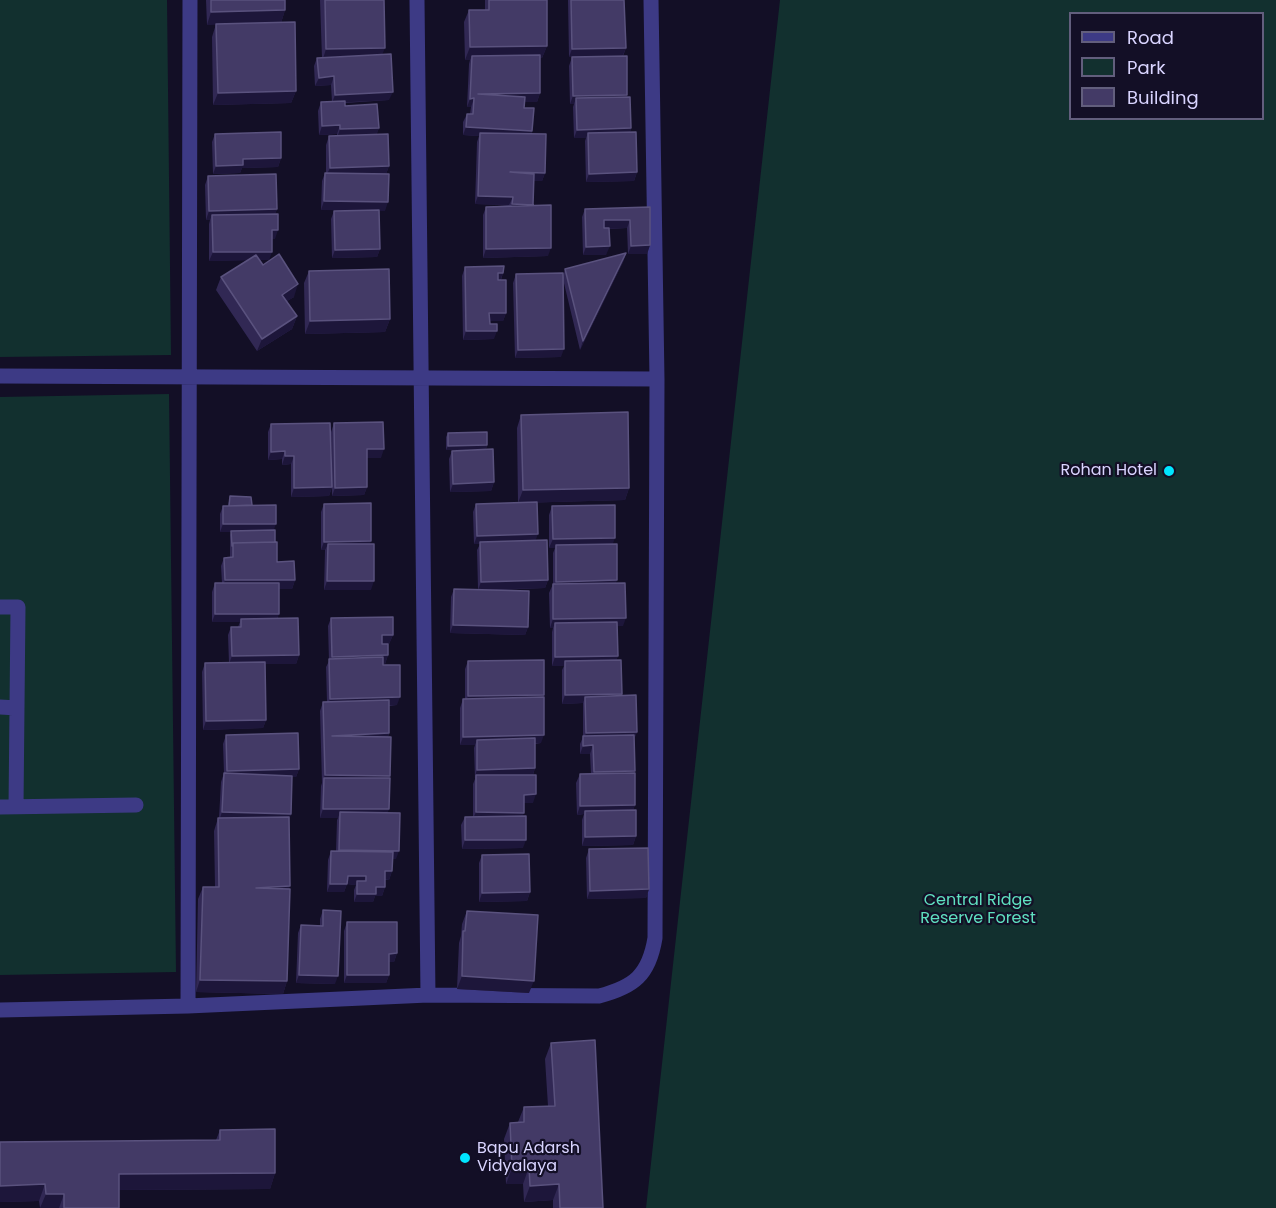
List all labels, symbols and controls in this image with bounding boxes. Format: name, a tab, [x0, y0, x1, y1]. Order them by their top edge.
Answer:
legend	[1069, 12, 1264, 120]
text: Road	[1127, 25, 1174, 50]
text: Park	[1127, 55, 1166, 80]
text: Building	[1127, 85, 1199, 110]
place label: Rohan Hotel	[1060, 461, 1157, 481]
marker: Rohan Hotel	[1162, 464, 1176, 478]
park label: Central Ridge Reserve Forest	[920, 891, 1036, 929]
place label: Bapu Adarsh Vidyalaya	[477, 1139, 580, 1177]
marker: Bapu Adarsh Vidyalaya	[458, 1151, 472, 1165]

